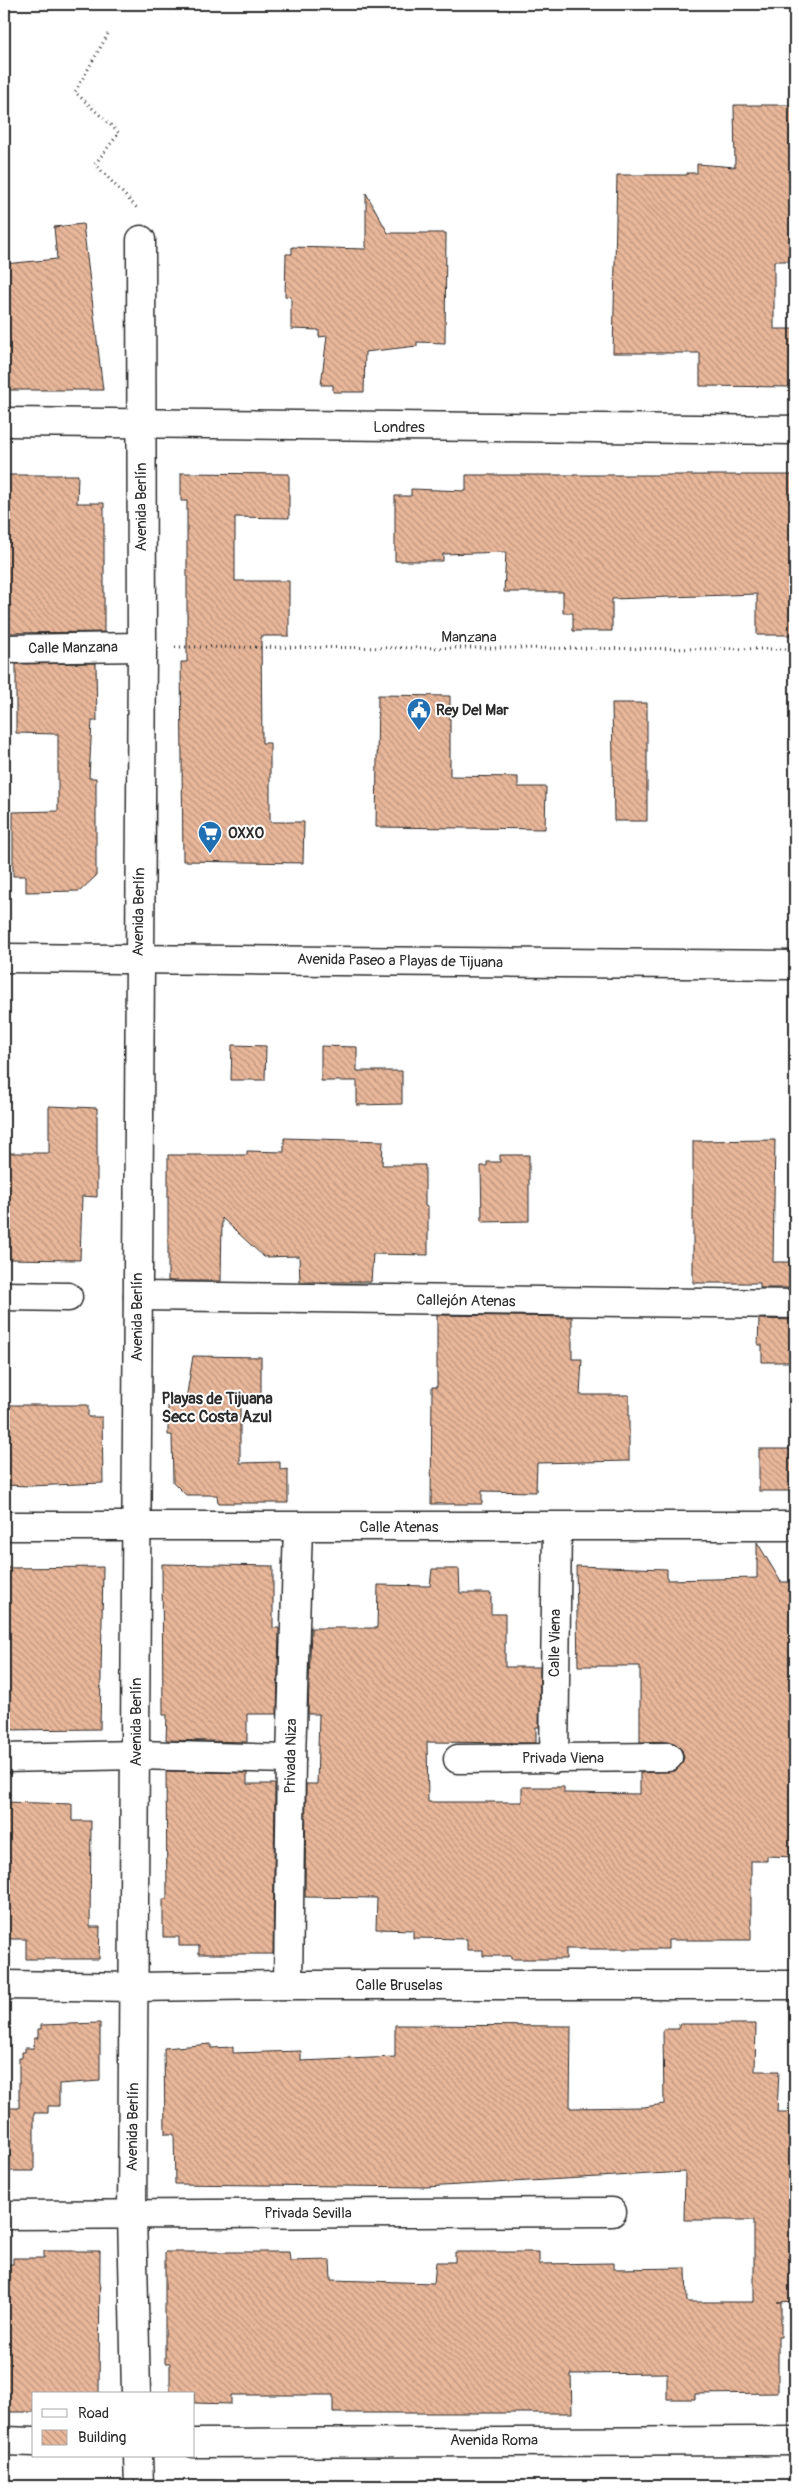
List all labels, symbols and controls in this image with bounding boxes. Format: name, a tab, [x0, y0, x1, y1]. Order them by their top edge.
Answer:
street label: Londres	[373, 418, 425, 437]
street label: Avenida Berlín	[132, 463, 151, 551]
street label: Manzana	[441, 628, 497, 647]
street label: Calle Manzana	[28, 638, 118, 658]
public building icon: Rey Del Mar	[406, 697, 432, 731]
place label: Rey Del Mar	[436, 701, 509, 720]
supermarket icon: OXXO	[197, 820, 223, 854]
place label: OXXO	[228, 824, 265, 843]
street label: Avenida Berlín	[129, 867, 149, 957]
street label: Avenida Paseo a Playas de Tijuana	[297, 950, 503, 972]
street label: Avenida Berlín	[128, 1273, 147, 1361]
street label: Callejón Atenas	[416, 1291, 516, 1311]
district label: Playas de Tijuana Secc Costa Azul	[161, 1389, 273, 1427]
street label: Calle Atenas	[359, 1518, 439, 1537]
street label: Calle Viena	[545, 1609, 565, 1677]
street label: Avenida Berlín	[127, 1678, 146, 1766]
street label: Privada Niza	[281, 1718, 301, 1794]
street label: Privada Viena	[522, 1749, 604, 1768]
street label: Calle Bruselas	[356, 1976, 443, 1995]
street label: Avenida Berlín	[123, 2082, 143, 2172]
street label: Privada Sevilla	[264, 2204, 352, 2223]
legend	[32, 2392, 195, 2458]
text: Road	[78, 2404, 109, 2423]
text: Building	[78, 2428, 126, 2447]
street label: Avenida Roma	[450, 2431, 538, 2450]

